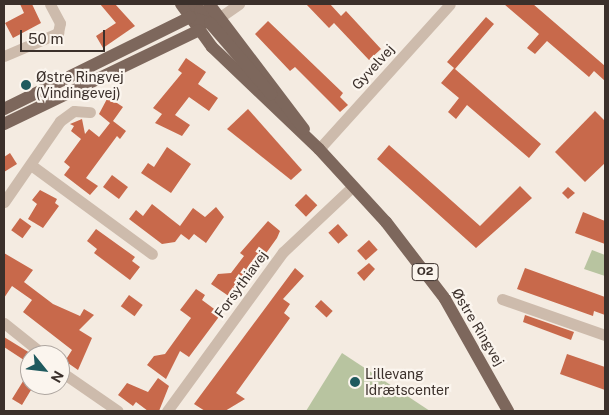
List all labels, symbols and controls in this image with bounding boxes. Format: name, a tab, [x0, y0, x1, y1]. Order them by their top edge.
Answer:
scale bar	[22, 20, 108, 52]
text: 50 m	[28, 30, 63, 47]
street label: Gyvelvej	[348, 41, 398, 93]
place label: Østre Ringvej (Vindingevej)	[36, 69, 124, 102]
marker: Østre Ringvej (Vindingevej)	[20, 79, 32, 91]
street label: Forsythiavej	[211, 247, 271, 321]
road number: O2	[411, 262, 439, 282]
street label: Østre Ringvej	[448, 285, 508, 369]
north arrow	[20, 345, 70, 395]
place label: Lillevang Idrætscenter	[365, 366, 449, 398]
text: N	[48, 368, 67, 385]
marker: Lillevang Idrætscenter	[349, 376, 361, 388]

